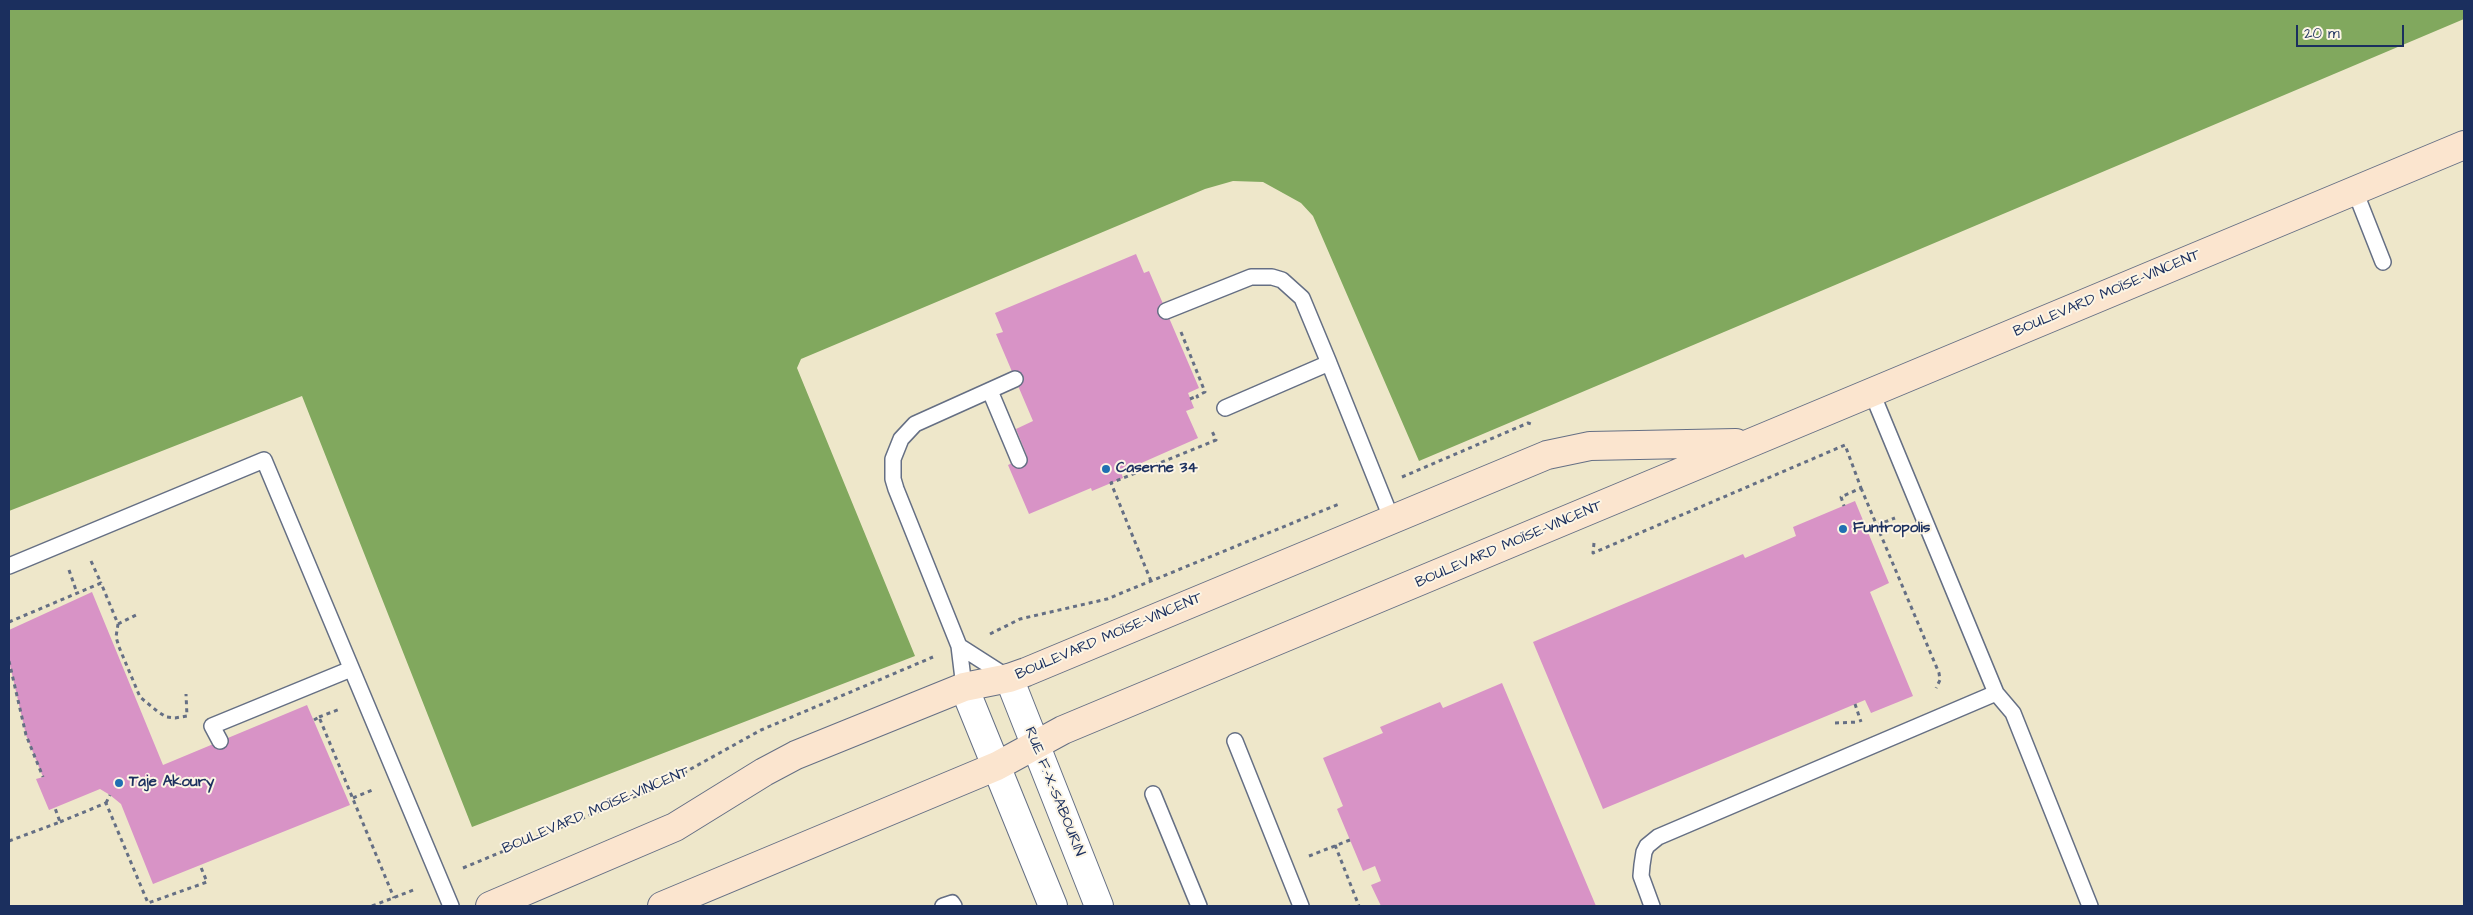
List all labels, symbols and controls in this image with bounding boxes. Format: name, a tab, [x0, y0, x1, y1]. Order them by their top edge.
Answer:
scale bar	[2298, 15, 2406, 47]
text: 20 m	[2304, 23, 2340, 44]
street label: BOULEVARD MOÏSE-VINCENT	[2011, 246, 2203, 342]
place label: Caserne 34	[1116, 460, 1198, 478]
marker: Caserne 34	[1100, 463, 1112, 475]
street label: BOULEVARD MOÏSE-VINCENT	[1413, 497, 1605, 593]
place label: Funtropolis	[1853, 520, 1930, 538]
marker: Funtropolis	[1837, 523, 1849, 535]
street label: BOULEVARD MOÏSE-VINCENT	[1013, 589, 1205, 685]
street label: RUE F.-X.-SABOURIN	[1020, 725, 1088, 859]
street label: BOULEVARD MOÏSE-VINCENT	[500, 763, 692, 859]
place label: Taje Akoury	[129, 774, 214, 792]
marker: Taje Akoury	[113, 777, 125, 789]

